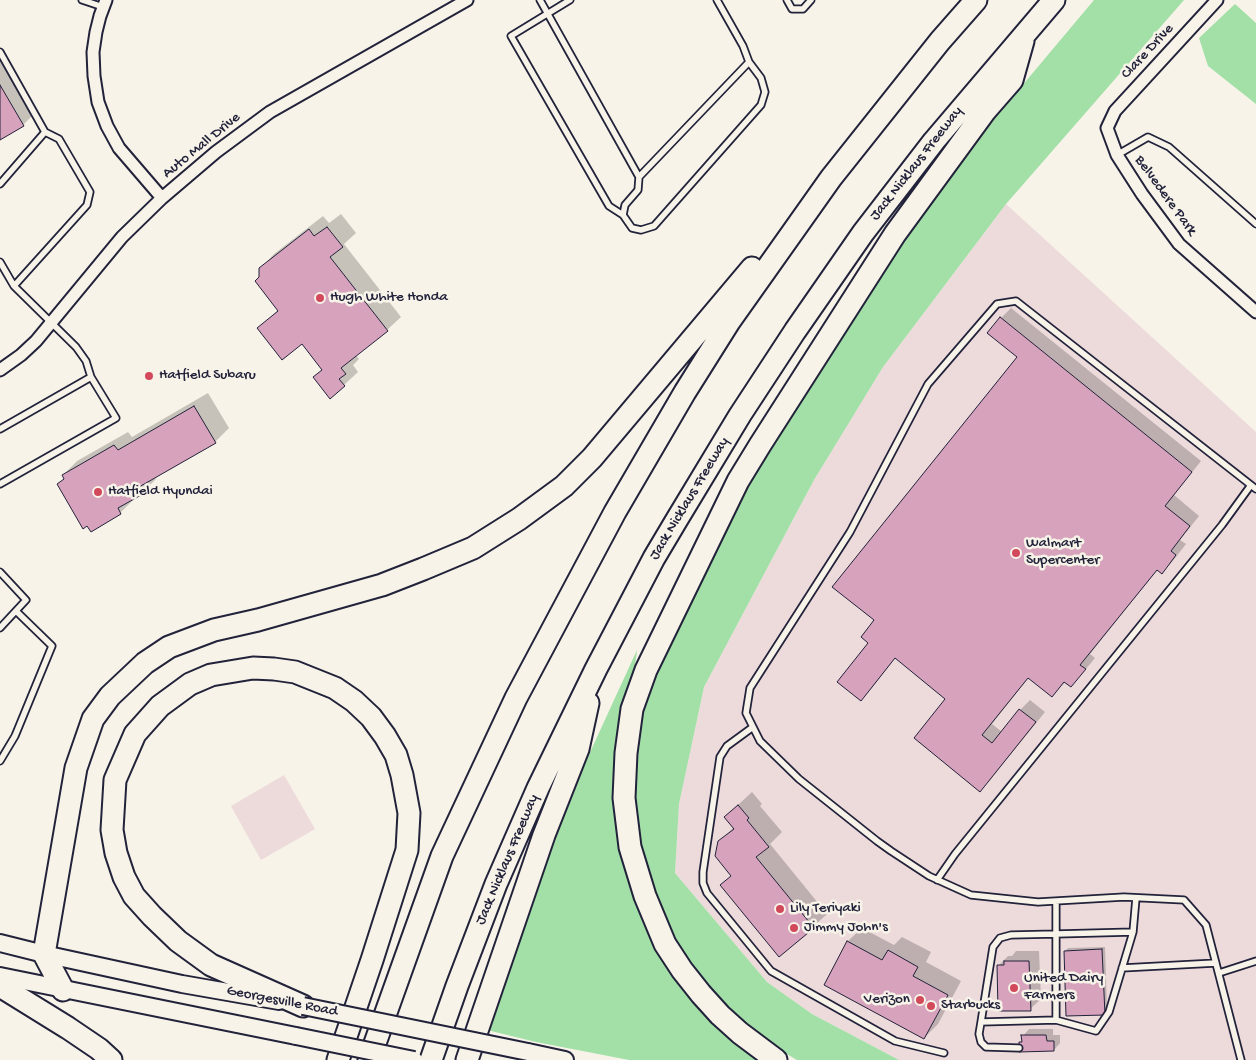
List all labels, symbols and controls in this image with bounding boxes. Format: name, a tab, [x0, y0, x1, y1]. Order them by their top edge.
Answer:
street label: Clare Drive	[1118, 21, 1178, 83]
street label: Jack Nicklaus Freeway	[867, 103, 967, 225]
street label: Auto Mall Drive	[159, 109, 245, 183]
street label: Belvedere Park	[1130, 152, 1200, 240]
place label: Hugh White Honda	[330, 289, 448, 307]
marker: Hugh White Honda	[314, 292, 326, 304]
place label: Hatfield Subaru	[159, 367, 256, 385]
marker: Hatfield Subaru	[143, 370, 155, 382]
street label: Jack Nicklaus Freeway	[646, 434, 734, 564]
place label: Hatfield Hyundai	[108, 483, 213, 501]
marker: Hatfield Hyundai	[92, 486, 104, 498]
place label: Walmart Supercenter	[1026, 535, 1100, 570]
marker: Walmart Supercenter	[1010, 547, 1022, 559]
street label: Jack Nicklaus Freeway	[472, 792, 544, 928]
place label: Lily Teriyaki	[790, 900, 861, 918]
marker: Lily Teriyaki	[774, 903, 786, 915]
place label: Jimmy John's	[804, 919, 888, 937]
marker: Jimmy John's	[788, 922, 800, 934]
place label: United Dairy Farmers	[1024, 970, 1103, 1005]
street label: Georgesville Road	[225, 982, 339, 1022]
marker: United Dairy Farmers	[1008, 982, 1020, 994]
place label: Verizon	[864, 991, 910, 1009]
marker: Verizon	[914, 994, 926, 1006]
place label: Starbucks	[941, 997, 1000, 1015]
marker: Starbucks	[925, 1000, 937, 1012]

